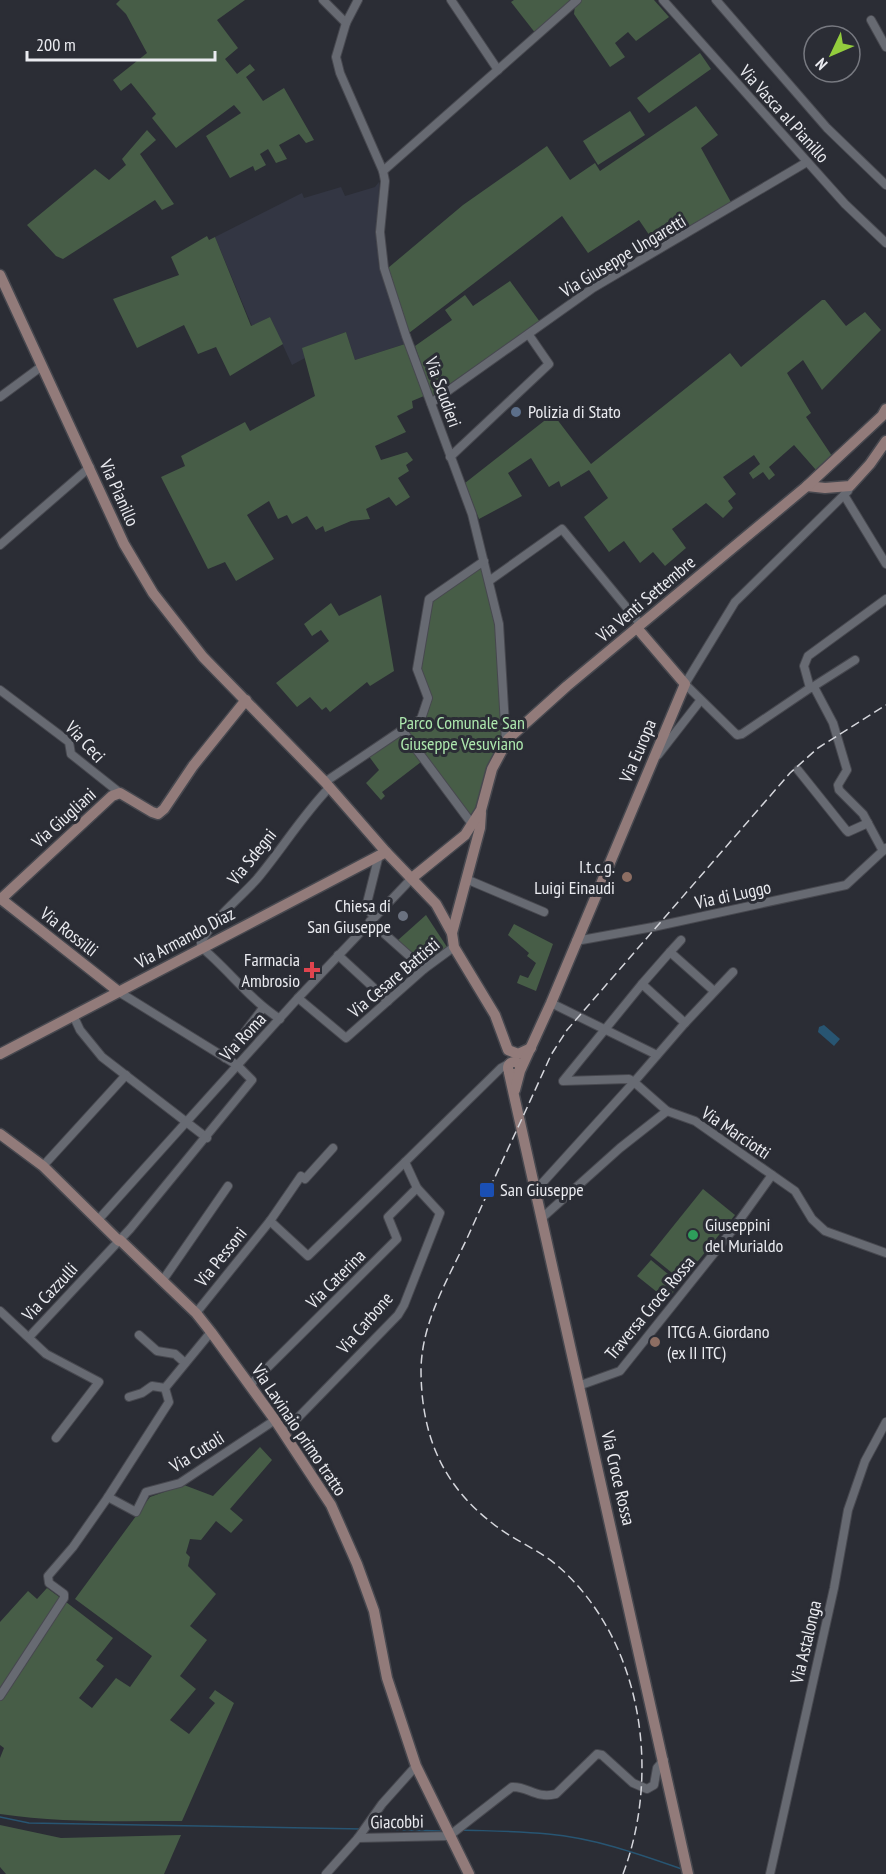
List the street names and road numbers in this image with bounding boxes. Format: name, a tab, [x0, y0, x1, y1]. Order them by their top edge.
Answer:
street label: Via Vasca al Pianillo	[734, 59, 834, 167]
street label: Via Giuseppe Ungaretti	[555, 209, 690, 303]
street label: Via Scudieri	[420, 353, 467, 430]
street label: Via Pianillo	[94, 455, 144, 530]
street label: Via Venti Settembre	[591, 550, 700, 647]
street label: Via Ceci	[60, 715, 110, 767]
street label: Via Europa	[614, 716, 661, 787]
street label: Via Giugliani	[26, 783, 101, 853]
street label: Via Sdegni	[221, 824, 281, 890]
street label: Via di Luggo	[692, 875, 773, 914]
street label: Via Rossilli	[35, 901, 103, 961]
street label: Via Armando Diaz	[130, 902, 238, 974]
street label: Via Cesare Battisti	[342, 933, 444, 1023]
street label: Via Roma	[214, 1008, 271, 1066]
street label: Via Marciotti	[696, 1100, 775, 1164]
street label: Via Pessoni	[189, 1222, 252, 1292]
street label: Via Caterina	[300, 1244, 370, 1314]
street label: Traversa Croce Rossa	[600, 1251, 700, 1364]
street label: Via Cazzulli	[16, 1258, 82, 1326]
street label: Via Carbone	[331, 1287, 398, 1359]
street label: Via Lavinaio primo tratto	[246, 1359, 352, 1500]
street label: Via Cutoli	[164, 1426, 228, 1478]
street label: Via Croce Rossa	[596, 1427, 641, 1527]
street label: Via Astalonga	[785, 1598, 826, 1687]
street label: Giacobbi	[370, 1810, 424, 1833]

